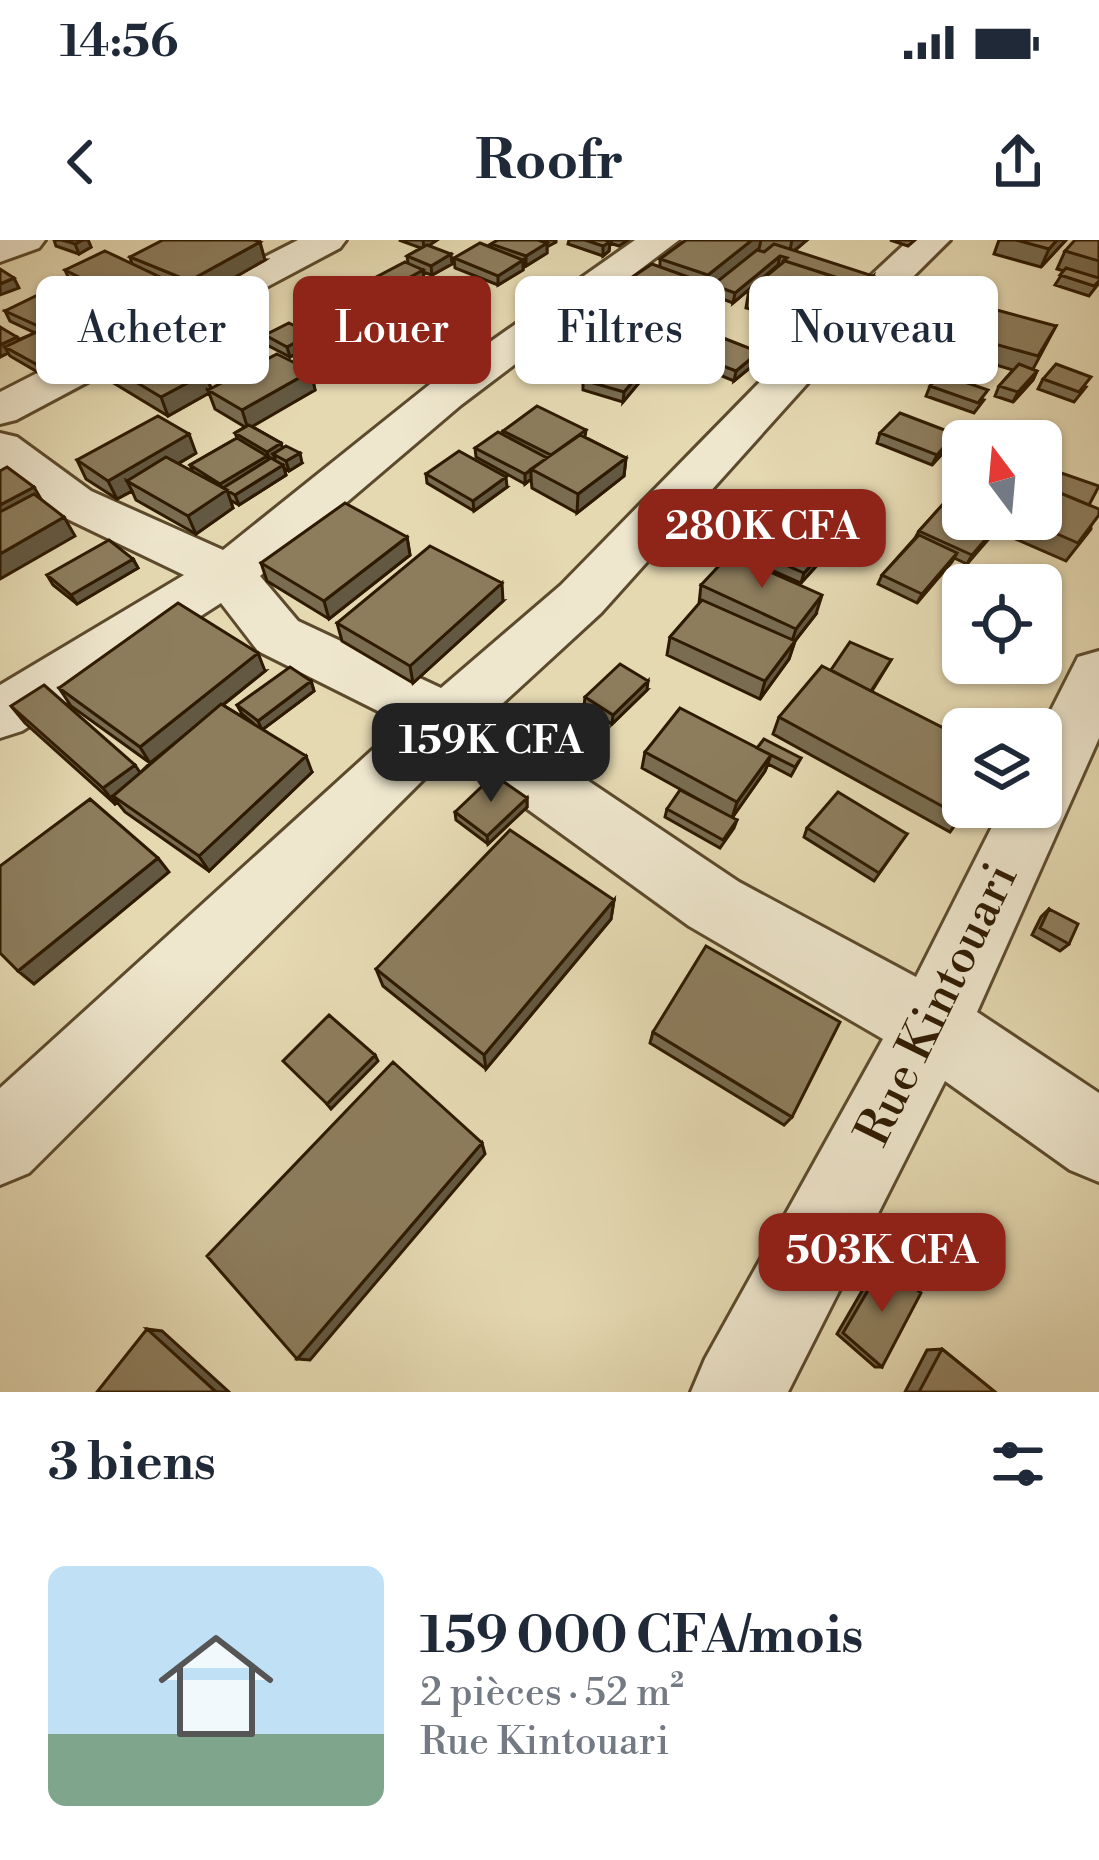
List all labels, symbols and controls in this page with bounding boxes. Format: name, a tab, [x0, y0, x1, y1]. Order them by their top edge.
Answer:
text: 14:56	[60, 14, 178, 71]
text: Roofr	[475, 128, 624, 196]
icon: back	[48, 129, 114, 195]
icon: share	[985, 129, 1051, 195]
chip: Acheter	[36, 276, 269, 384]
chip: Louer	[293, 276, 491, 384]
chip: Filtres	[515, 276, 725, 384]
chip: Nouveau	[749, 276, 998, 384]
north arrow	[942, 420, 1062, 540]
map controls	[942, 420, 1062, 828]
pin: 280K CFA	[638, 489, 886, 591]
text: 280K CFA	[665, 503, 859, 552]
button: locate	[942, 564, 1062, 684]
pin: 159K CFA	[367, 703, 615, 805]
button: layers	[942, 708, 1062, 828]
text: 159K CFA	[399, 717, 583, 766]
street label: Rue Kintouari	[844, 854, 1032, 1156]
pin: 503K CFA	[758, 1213, 1006, 1315]
text: 503K CFA	[786, 1227, 978, 1276]
icon: filters	[985, 1431, 1051, 1497]
text: 3 biens	[48, 1432, 216, 1496]
text: 159 000 CFA/mois	[420, 1605, 863, 1669]
icon: home	[144, 1614, 288, 1758]
text: 2 pièces · 52 m²	[420, 1669, 684, 1718]
text: Rue Kintouari	[420, 1718, 669, 1767]

